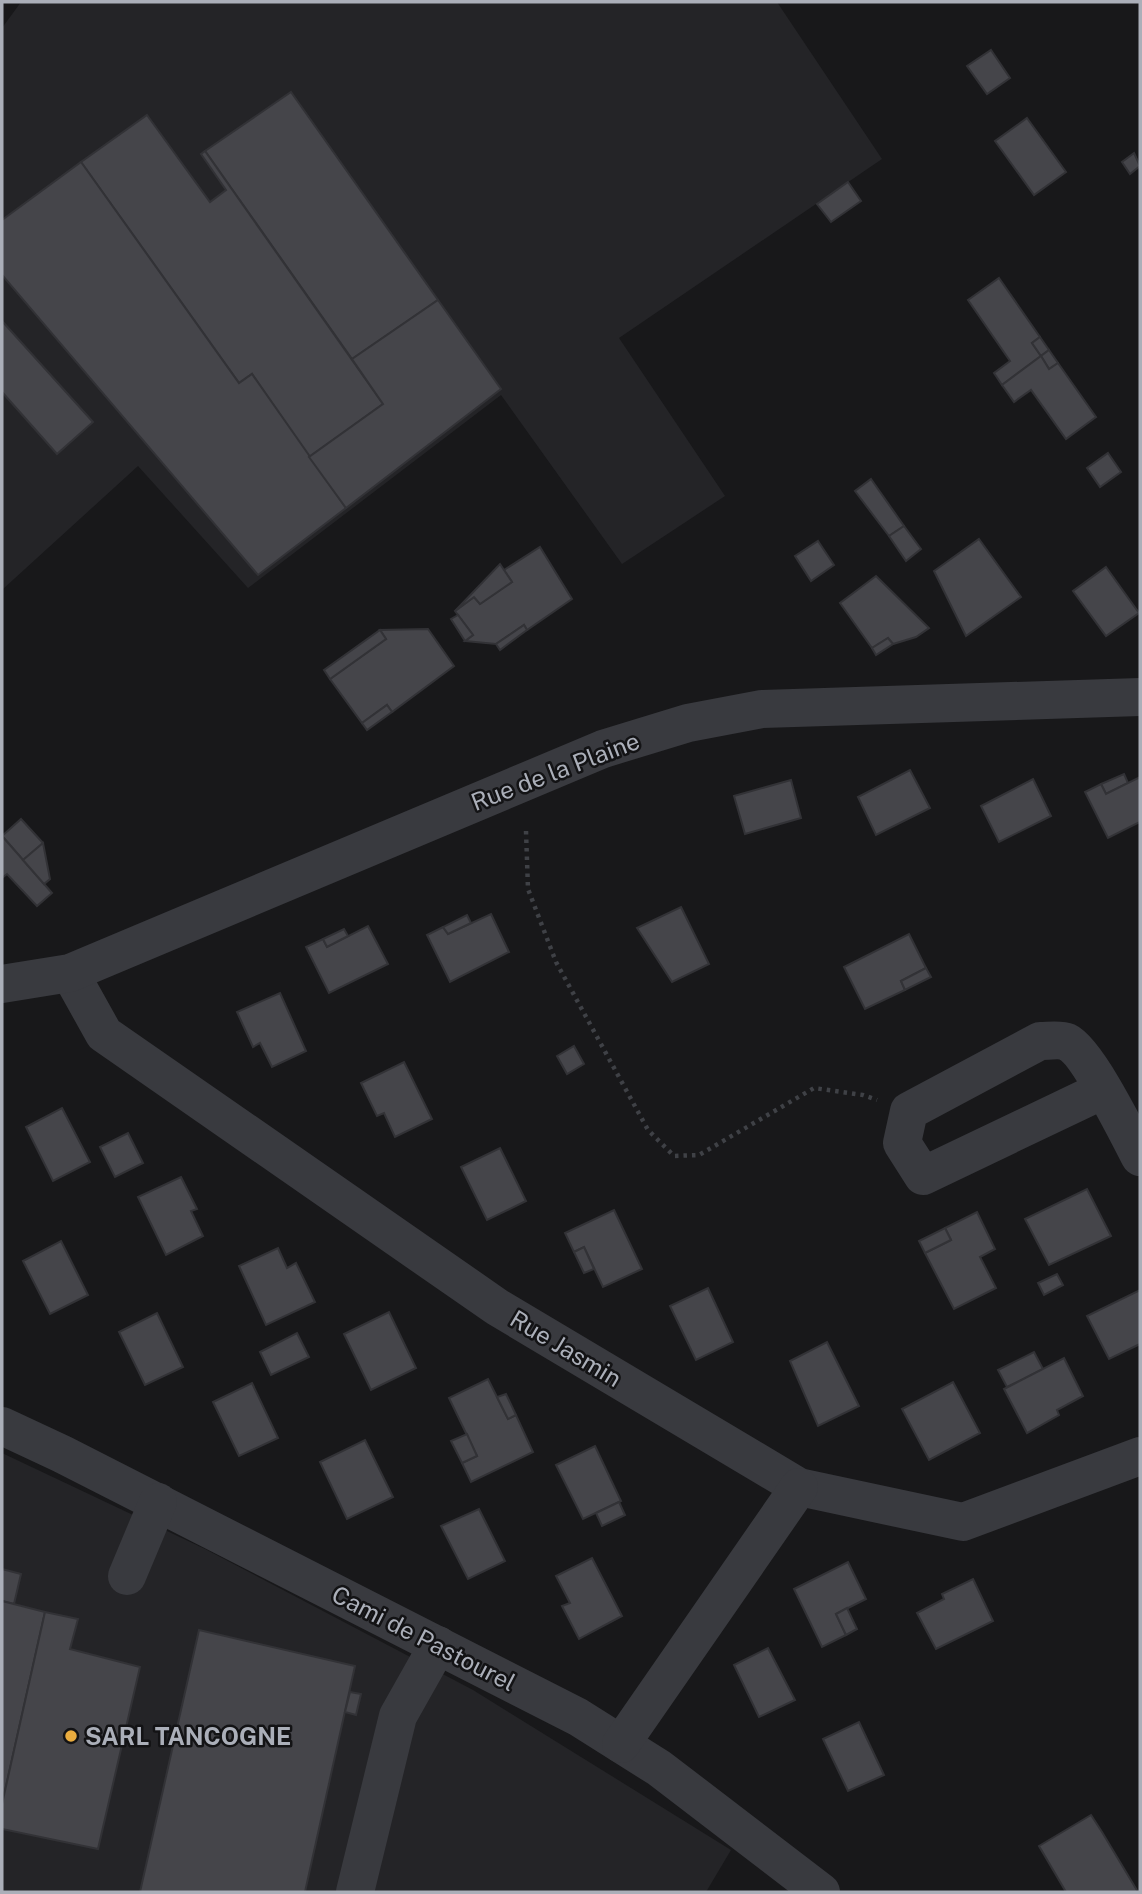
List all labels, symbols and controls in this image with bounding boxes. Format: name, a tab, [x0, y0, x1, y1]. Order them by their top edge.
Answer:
street label: Rue de la Plaine	[467, 726, 643, 816]
street label: Rue Jasmin	[505, 1304, 627, 1392]
street label: Cami de Pastourel	[328, 1580, 520, 1696]
place label: SARL TANCOGNE	[85, 1722, 291, 1750]
marker: SARL TANCOGNE	[63, 1728, 79, 1744]

